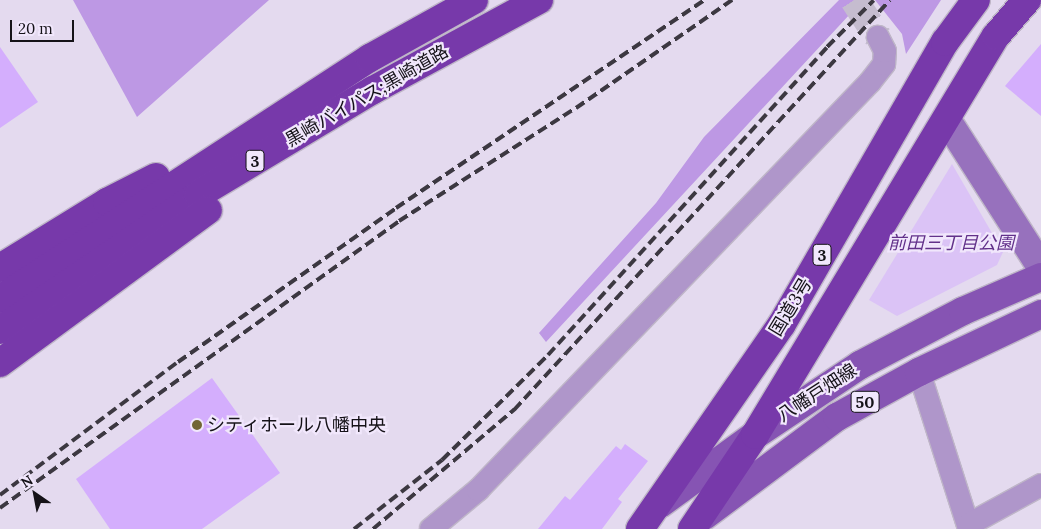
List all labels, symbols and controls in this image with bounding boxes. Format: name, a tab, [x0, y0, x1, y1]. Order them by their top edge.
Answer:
scale bar	[12, 10, 76, 42]
text: 20 m	[18, 19, 53, 38]
street label: 黒崎バイパス;黒崎道路	[282, 40, 452, 152]
road number: 3	[245, 148, 265, 175]
park label: 前田三丁目公園	[888, 232, 1014, 254]
road number: 3	[812, 242, 832, 268]
street label: 国道3号	[765, 274, 817, 340]
street label: 八幡戸畑線	[773, 359, 861, 427]
road number: 50	[850, 388, 880, 416]
place label: シティホール八幡中央	[207, 414, 387, 436]
marker: シティホール八幡中央	[191, 419, 203, 431]
north arrow	[10, 469, 60, 519]
text: N	[17, 471, 36, 492]

